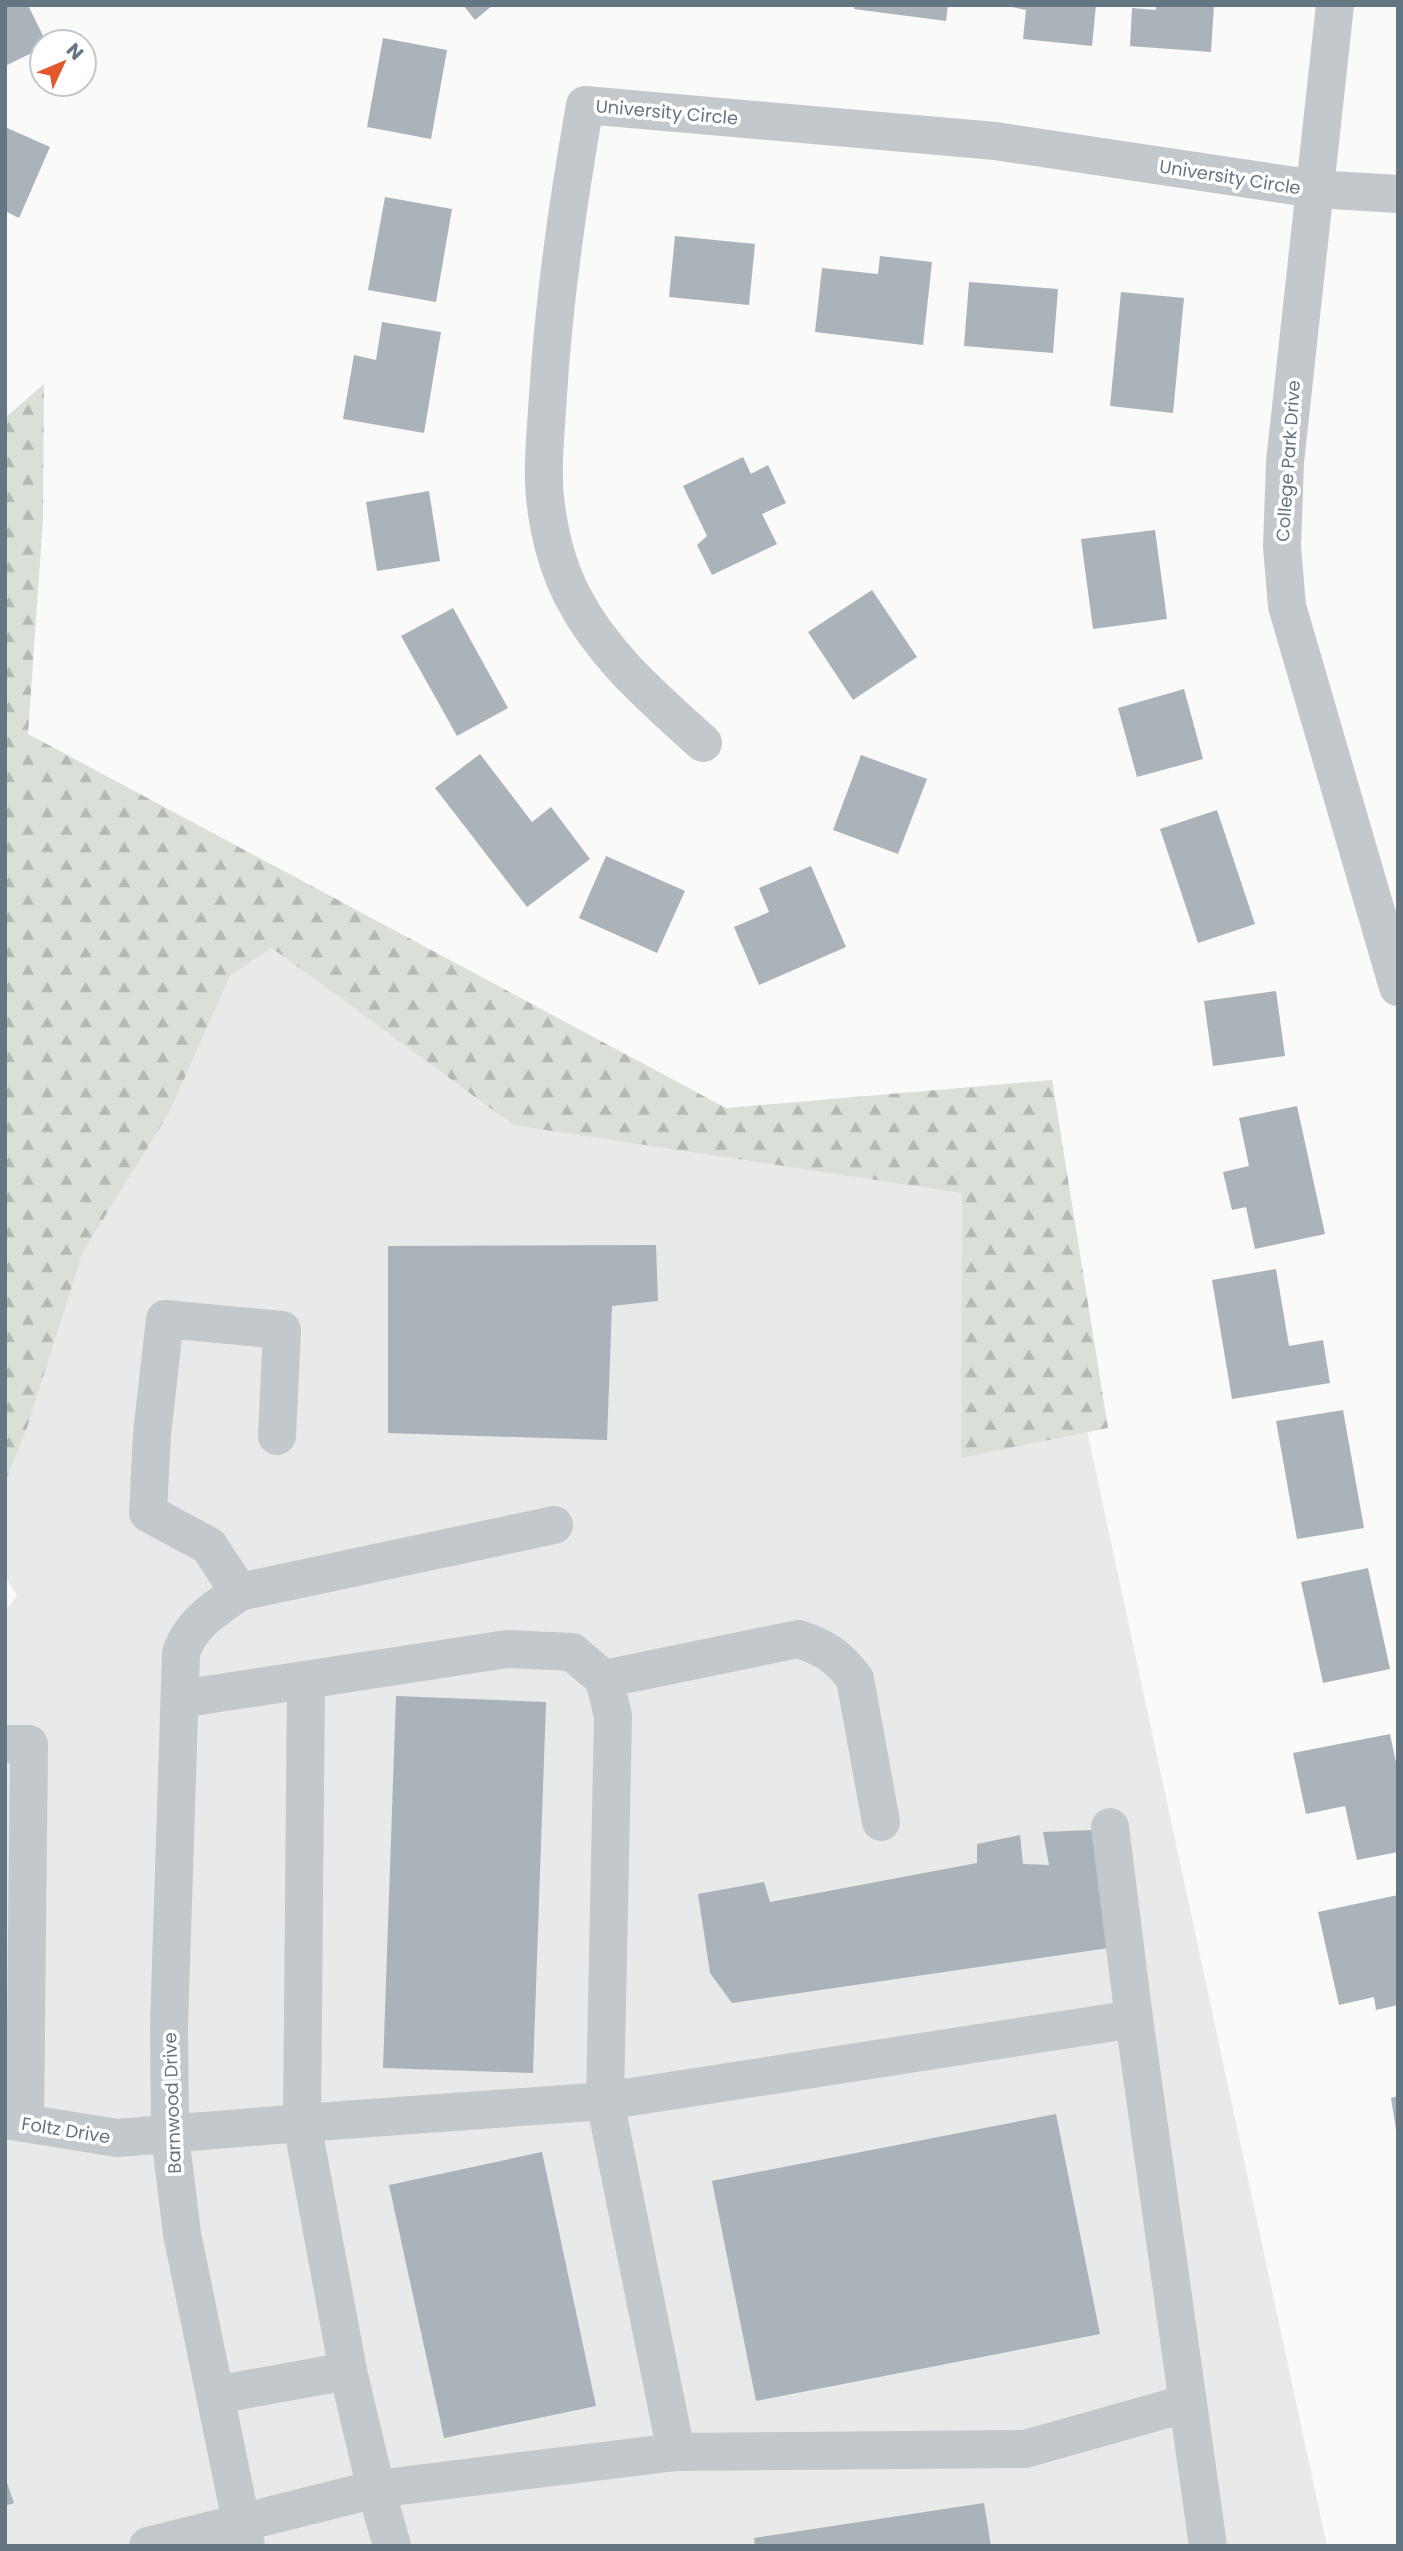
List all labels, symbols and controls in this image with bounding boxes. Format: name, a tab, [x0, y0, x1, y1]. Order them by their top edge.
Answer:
north arrow	[28, 28, 98, 98]
text: N	[60, 37, 90, 66]
street label: University Circle	[595, 93, 739, 131]
street label: University Circle	[1157, 153, 1303, 201]
street label: College Park Drive	[1270, 379, 1306, 543]
street label: Barnwood Drive	[157, 2032, 187, 2174]
street label: Foltz Drive	[20, 2111, 112, 2149]

